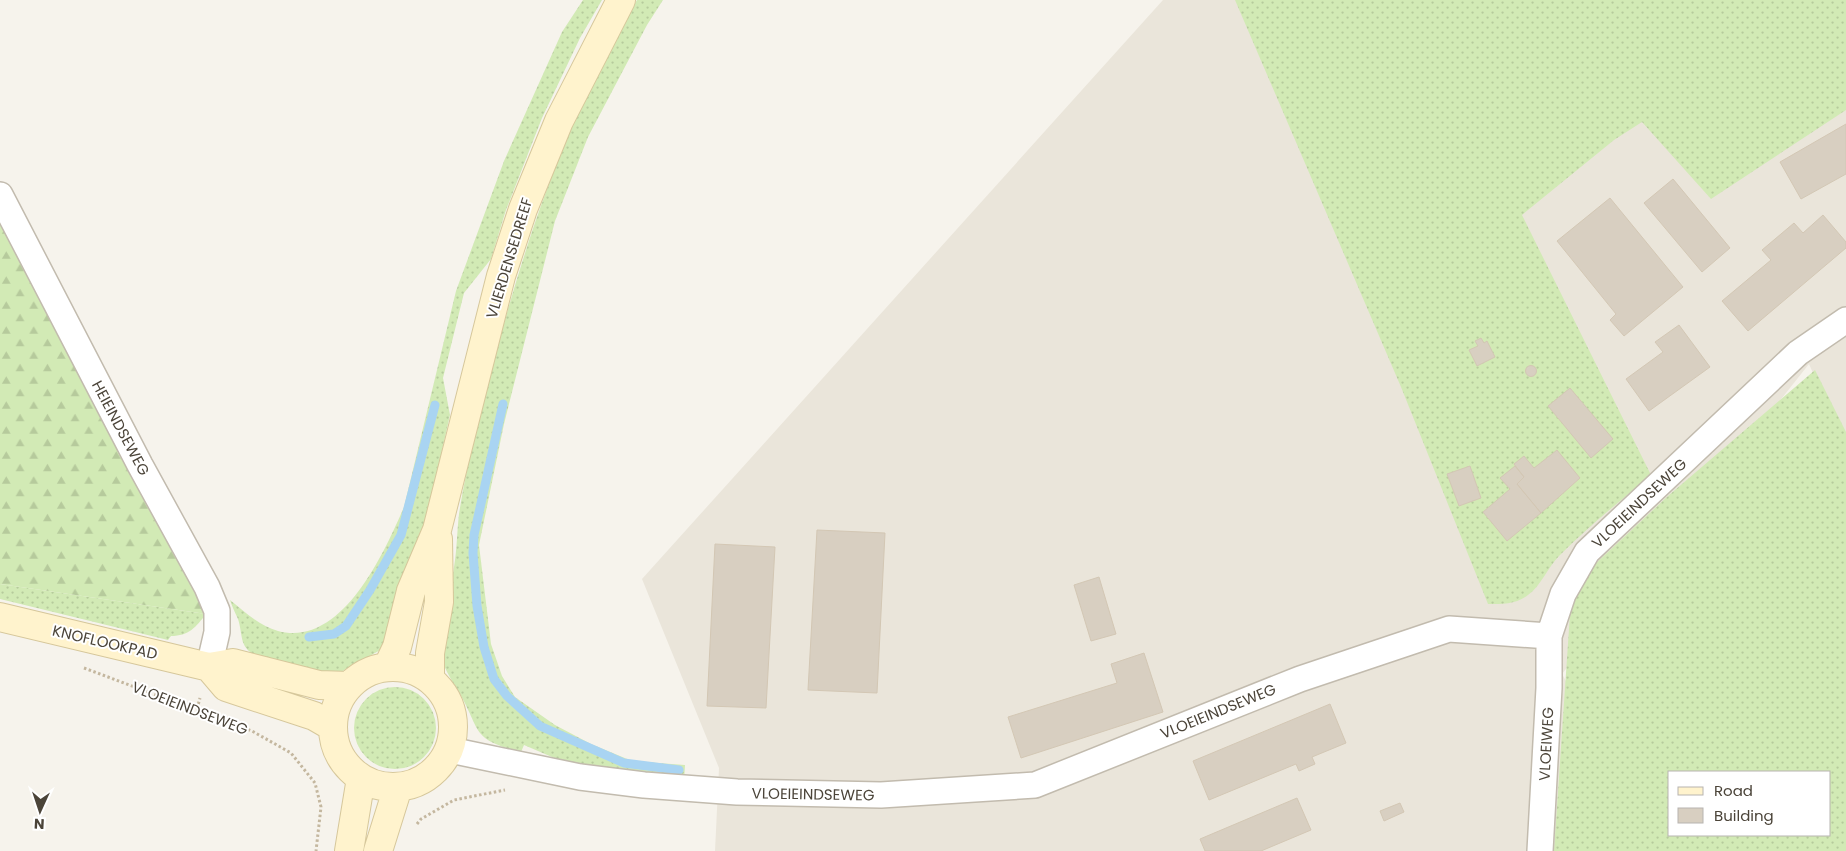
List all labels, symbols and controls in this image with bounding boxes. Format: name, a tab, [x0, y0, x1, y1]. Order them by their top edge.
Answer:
street label: VLIERDENSEDREEF	[481, 195, 537, 321]
street label: HEIEINDSEWEG	[87, 377, 155, 479]
street label: VLOEIEINDSEWEG	[1587, 453, 1691, 553]
street label: KNOFLOOKPAD	[50, 620, 160, 664]
street label: VLOEIEINDSEWEG	[129, 676, 251, 740]
street label: VLOEIEINDSEWEG	[1157, 678, 1279, 744]
street label: VLOEIWEG	[1534, 706, 1558, 781]
legend	[1668, 771, 1831, 836]
text: Road	[1714, 780, 1753, 801]
street label: VLOEIEINDSEWEG	[751, 782, 875, 806]
north arrow	[15, 786, 65, 836]
text: Building	[1714, 805, 1774, 826]
text: N	[34, 814, 45, 834]

